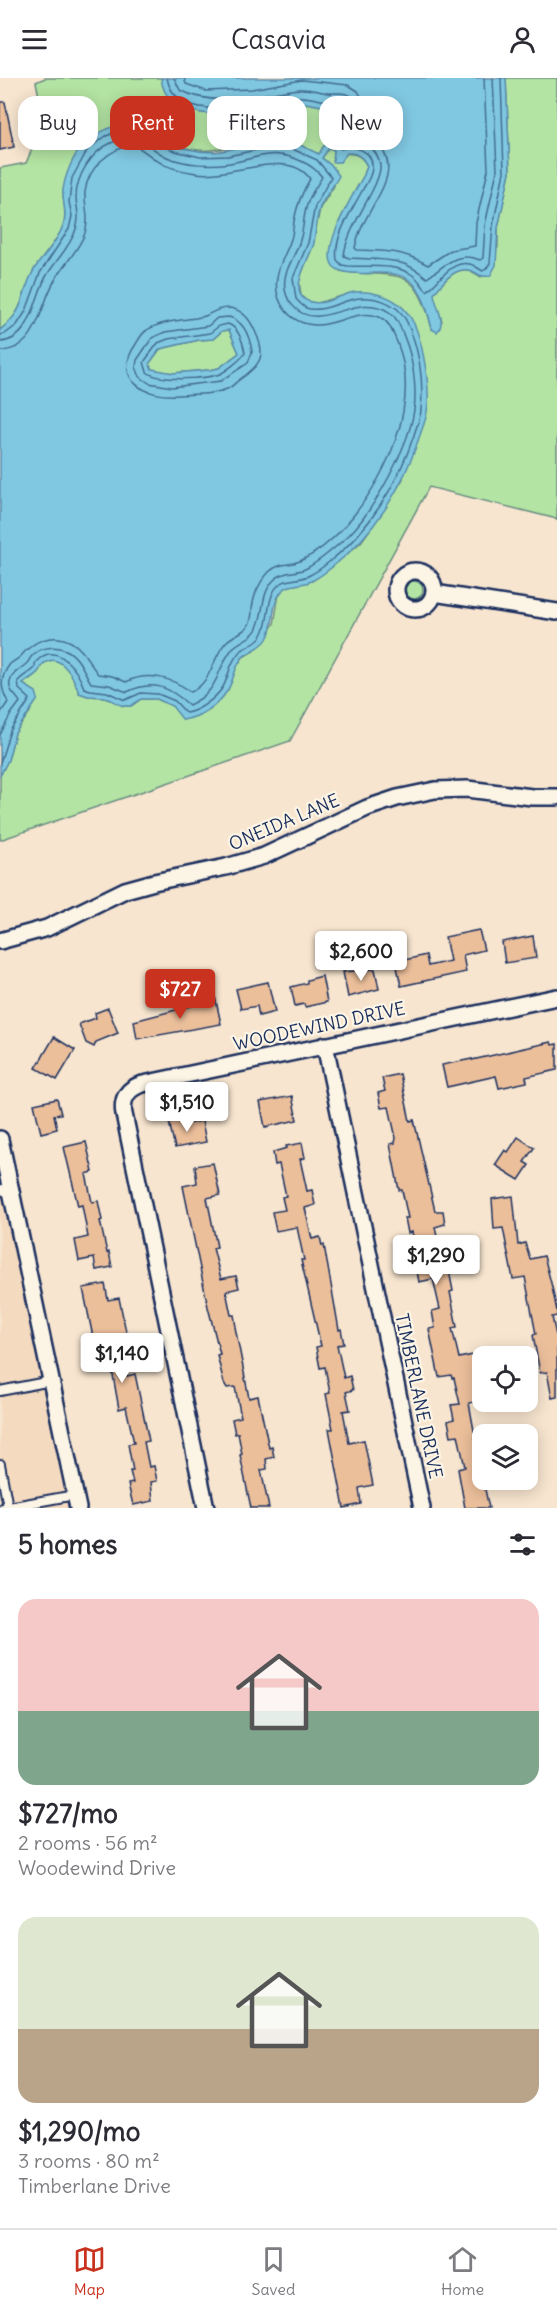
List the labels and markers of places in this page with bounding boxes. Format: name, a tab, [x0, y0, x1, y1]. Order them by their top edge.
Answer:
pin: $2,600	[312, 931, 410, 982]
pin: $727	[144, 969, 216, 1020]
pin: $1,510	[138, 1082, 236, 1133]
pin: $1,290	[387, 1235, 485, 1286]
pin: $1,140	[73, 1333, 171, 1384]

